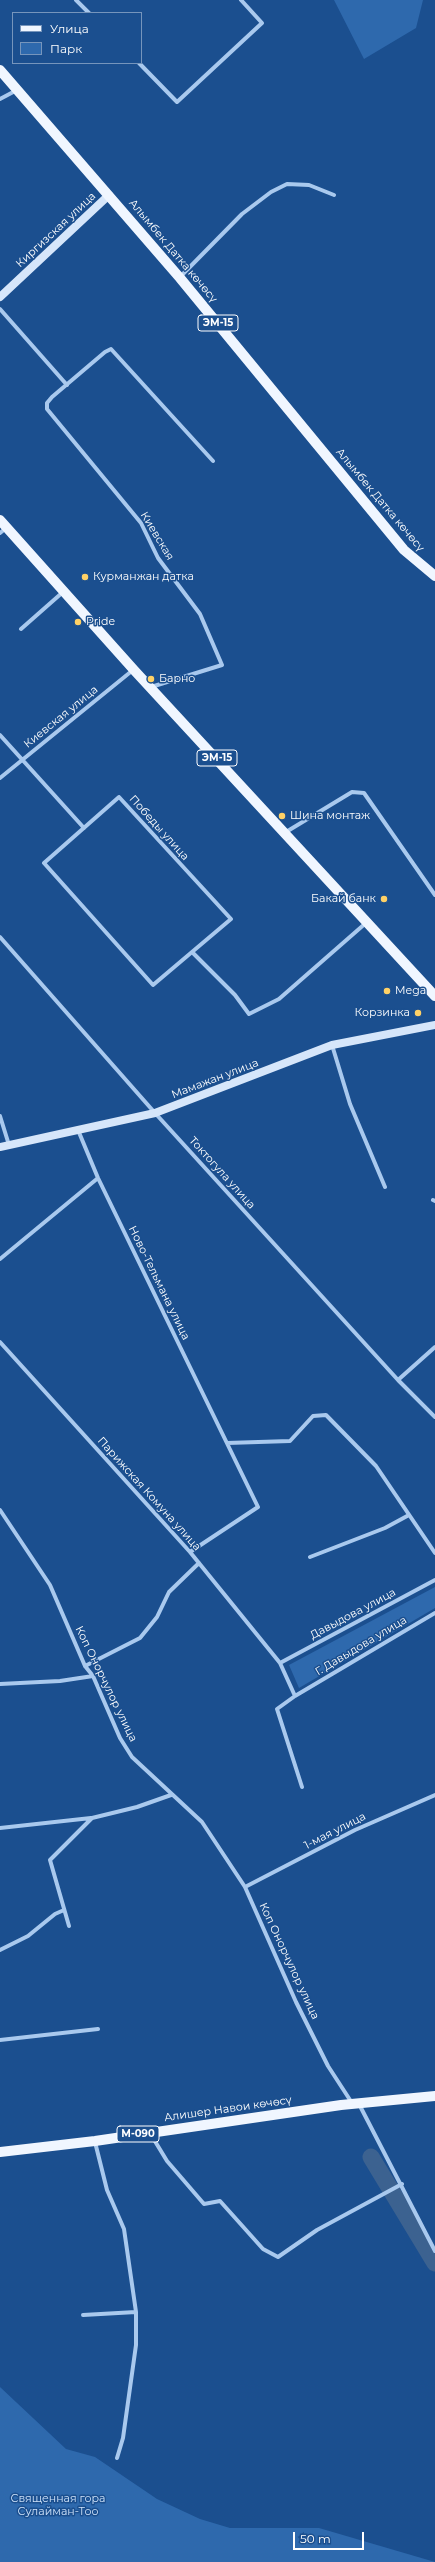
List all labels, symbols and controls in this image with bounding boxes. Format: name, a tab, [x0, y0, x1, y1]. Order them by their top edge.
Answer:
legend	[12, 12, 142, 64]
text: Улица	[50, 21, 89, 36]
text: Парк	[50, 41, 82, 56]
street label: Киргизская улица	[13, 190, 99, 270]
street label: Алымбек Датка көчөсү	[126, 197, 220, 305]
road number: ЭМ-15	[198, 315, 238, 331]
street label: Алымбек Датка көчөсү	[333, 446, 427, 554]
street label: Киевская	[137, 509, 177, 563]
place label: Курманжан датка	[93, 570, 194, 584]
marker: Курманжан датка	[80, 572, 90, 582]
place label: Pride	[86, 615, 115, 629]
marker: Pride	[73, 617, 83, 627]
place label: Барно	[159, 672, 195, 686]
marker: Барно	[146, 674, 156, 684]
street label: Киевская улица	[21, 683, 101, 751]
road number: ЭМ-15	[197, 750, 237, 766]
street label: Победы улица	[126, 793, 192, 863]
place label: Шина монтаж	[290, 809, 370, 823]
marker: Шина монтаж	[277, 811, 287, 821]
place label: Бакай банк	[311, 892, 376, 906]
marker: Бакай банк	[379, 894, 389, 904]
place label: Mega	[395, 984, 426, 998]
marker: Mega	[382, 986, 392, 996]
place label: Корзинка	[355, 1006, 410, 1020]
marker: Корзинка	[413, 1008, 423, 1018]
street label: Мамажан улица	[170, 1056, 260, 1102]
street label: Токтогула улица	[186, 1134, 258, 1212]
street label: Ново-Тельмана улица	[126, 1224, 192, 1342]
street label: Парижская Комуна улица	[95, 1435, 203, 1553]
street label: Давыдова улица	[308, 1586, 398, 1642]
street label: Г. Давыдова улица	[313, 1613, 409, 1679]
street label: Коп Онорчулор улица	[72, 1624, 140, 1744]
street label: 1-мая улица	[302, 1810, 368, 1852]
street label: Коп Онорчулор улица	[256, 1901, 322, 2021]
street label: Алишер Навои көчөсү	[163, 2094, 293, 2124]
road number: М-090	[117, 2126, 159, 2142]
park label: Священная гора Сулайман-Тоо	[11, 2492, 105, 2518]
scale bar	[295, 2524, 366, 2550]
text: 50 m	[300, 2531, 331, 2546]

